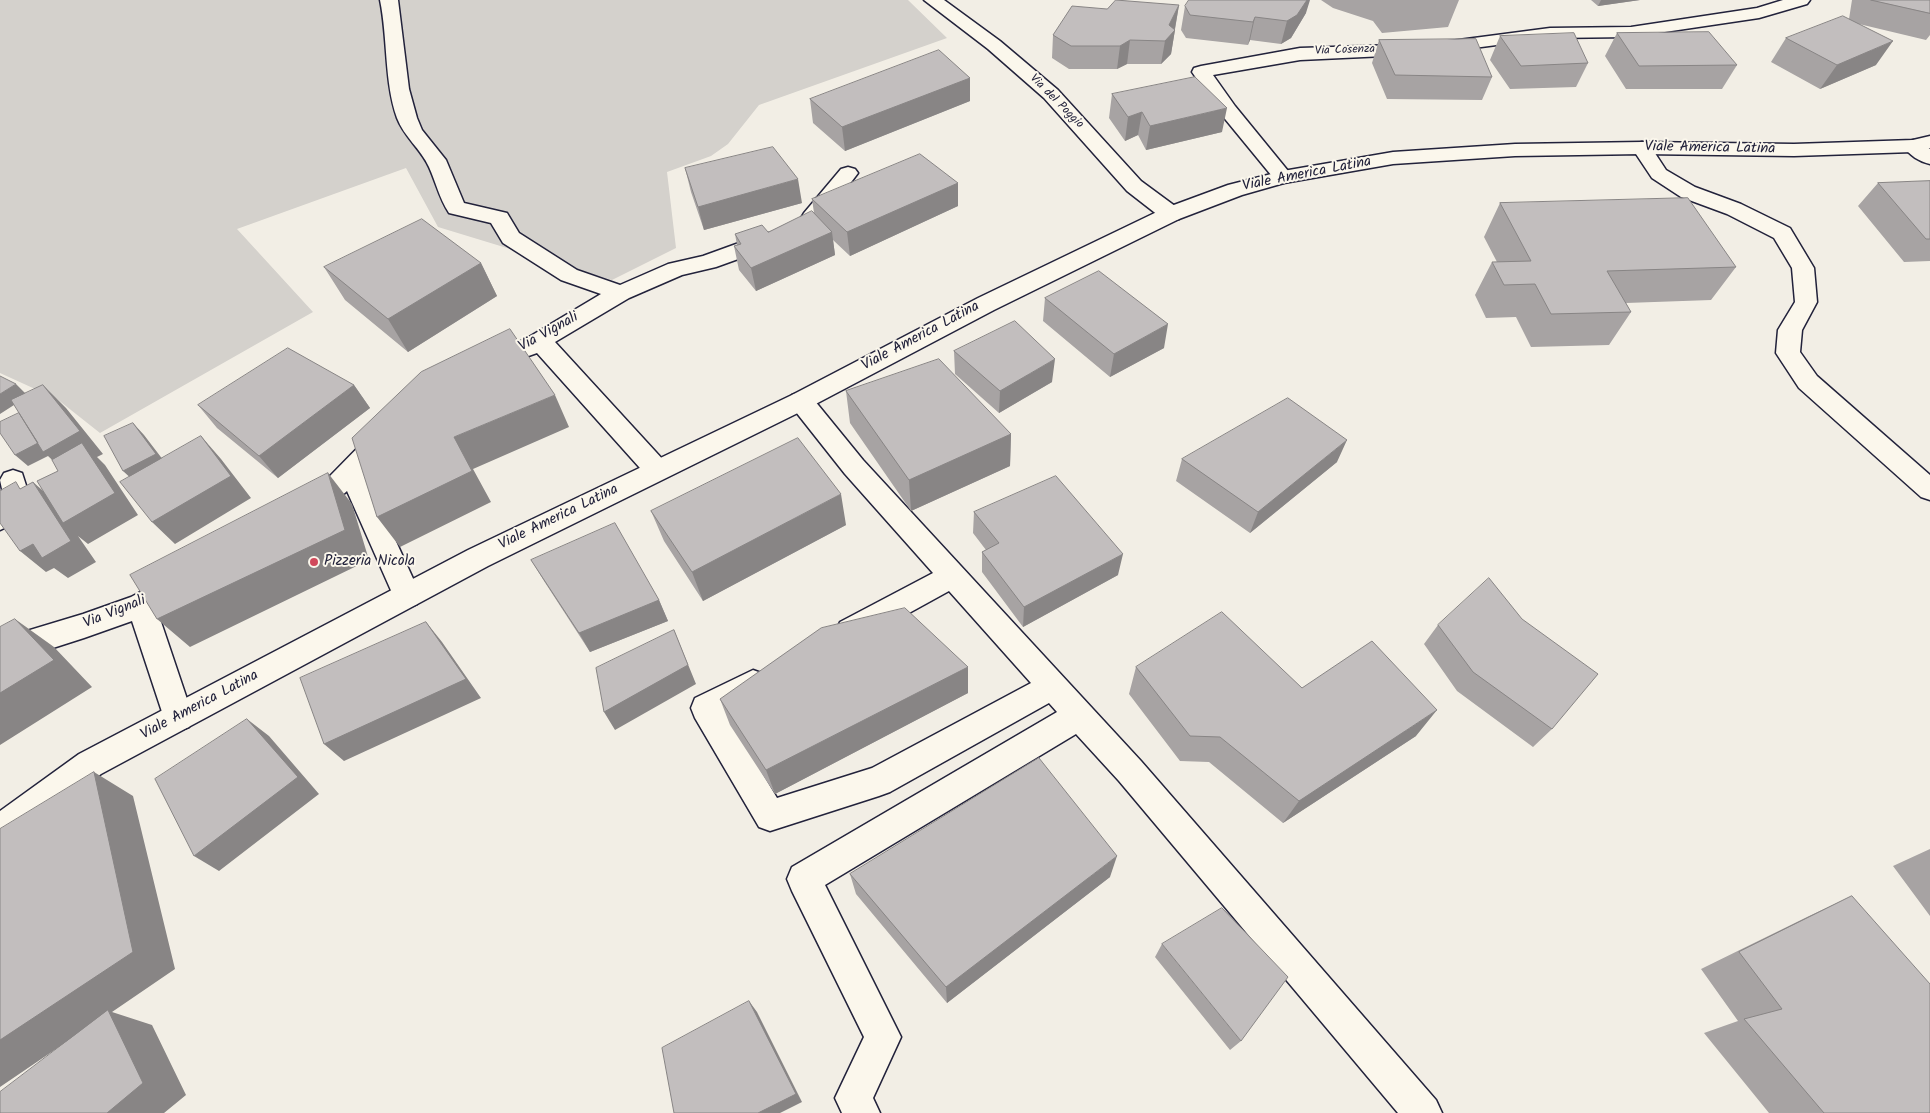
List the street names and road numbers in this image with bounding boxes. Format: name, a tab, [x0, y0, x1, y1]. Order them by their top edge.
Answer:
street label: Via Cosenza	[1315, 43, 1375, 59]
street label: Via del Poggio	[1026, 72, 1086, 132]
street label: Viale America Latina	[1644, 139, 1776, 159]
street label: Viale America Latina	[1241, 154, 1373, 196]
street label: Viale America Latina	[859, 298, 983, 376]
street label: Via Vignali	[516, 309, 582, 357]
street label: Viale America Latina	[496, 481, 622, 555]
street label: Via Vignali	[81, 592, 149, 634]
street label: Viale America Latina	[138, 667, 262, 745]

